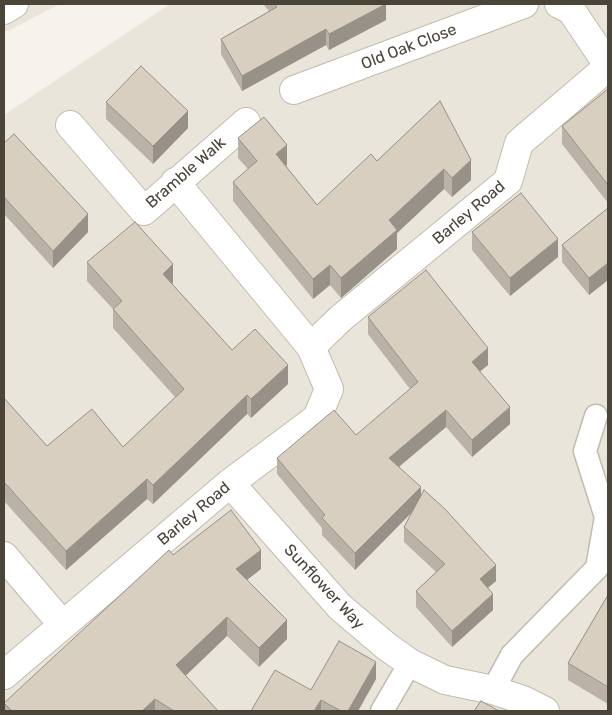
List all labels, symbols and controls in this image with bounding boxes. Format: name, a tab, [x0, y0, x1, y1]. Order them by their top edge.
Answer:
street label: Old Oak Close	[358, 20, 460, 74]
street label: Bramble Walk	[142, 133, 230, 213]
street label: Barley Road	[429, 177, 509, 249]
street label: Barley Road	[154, 478, 234, 550]
street label: Sunflower Way	[280, 541, 368, 633]

